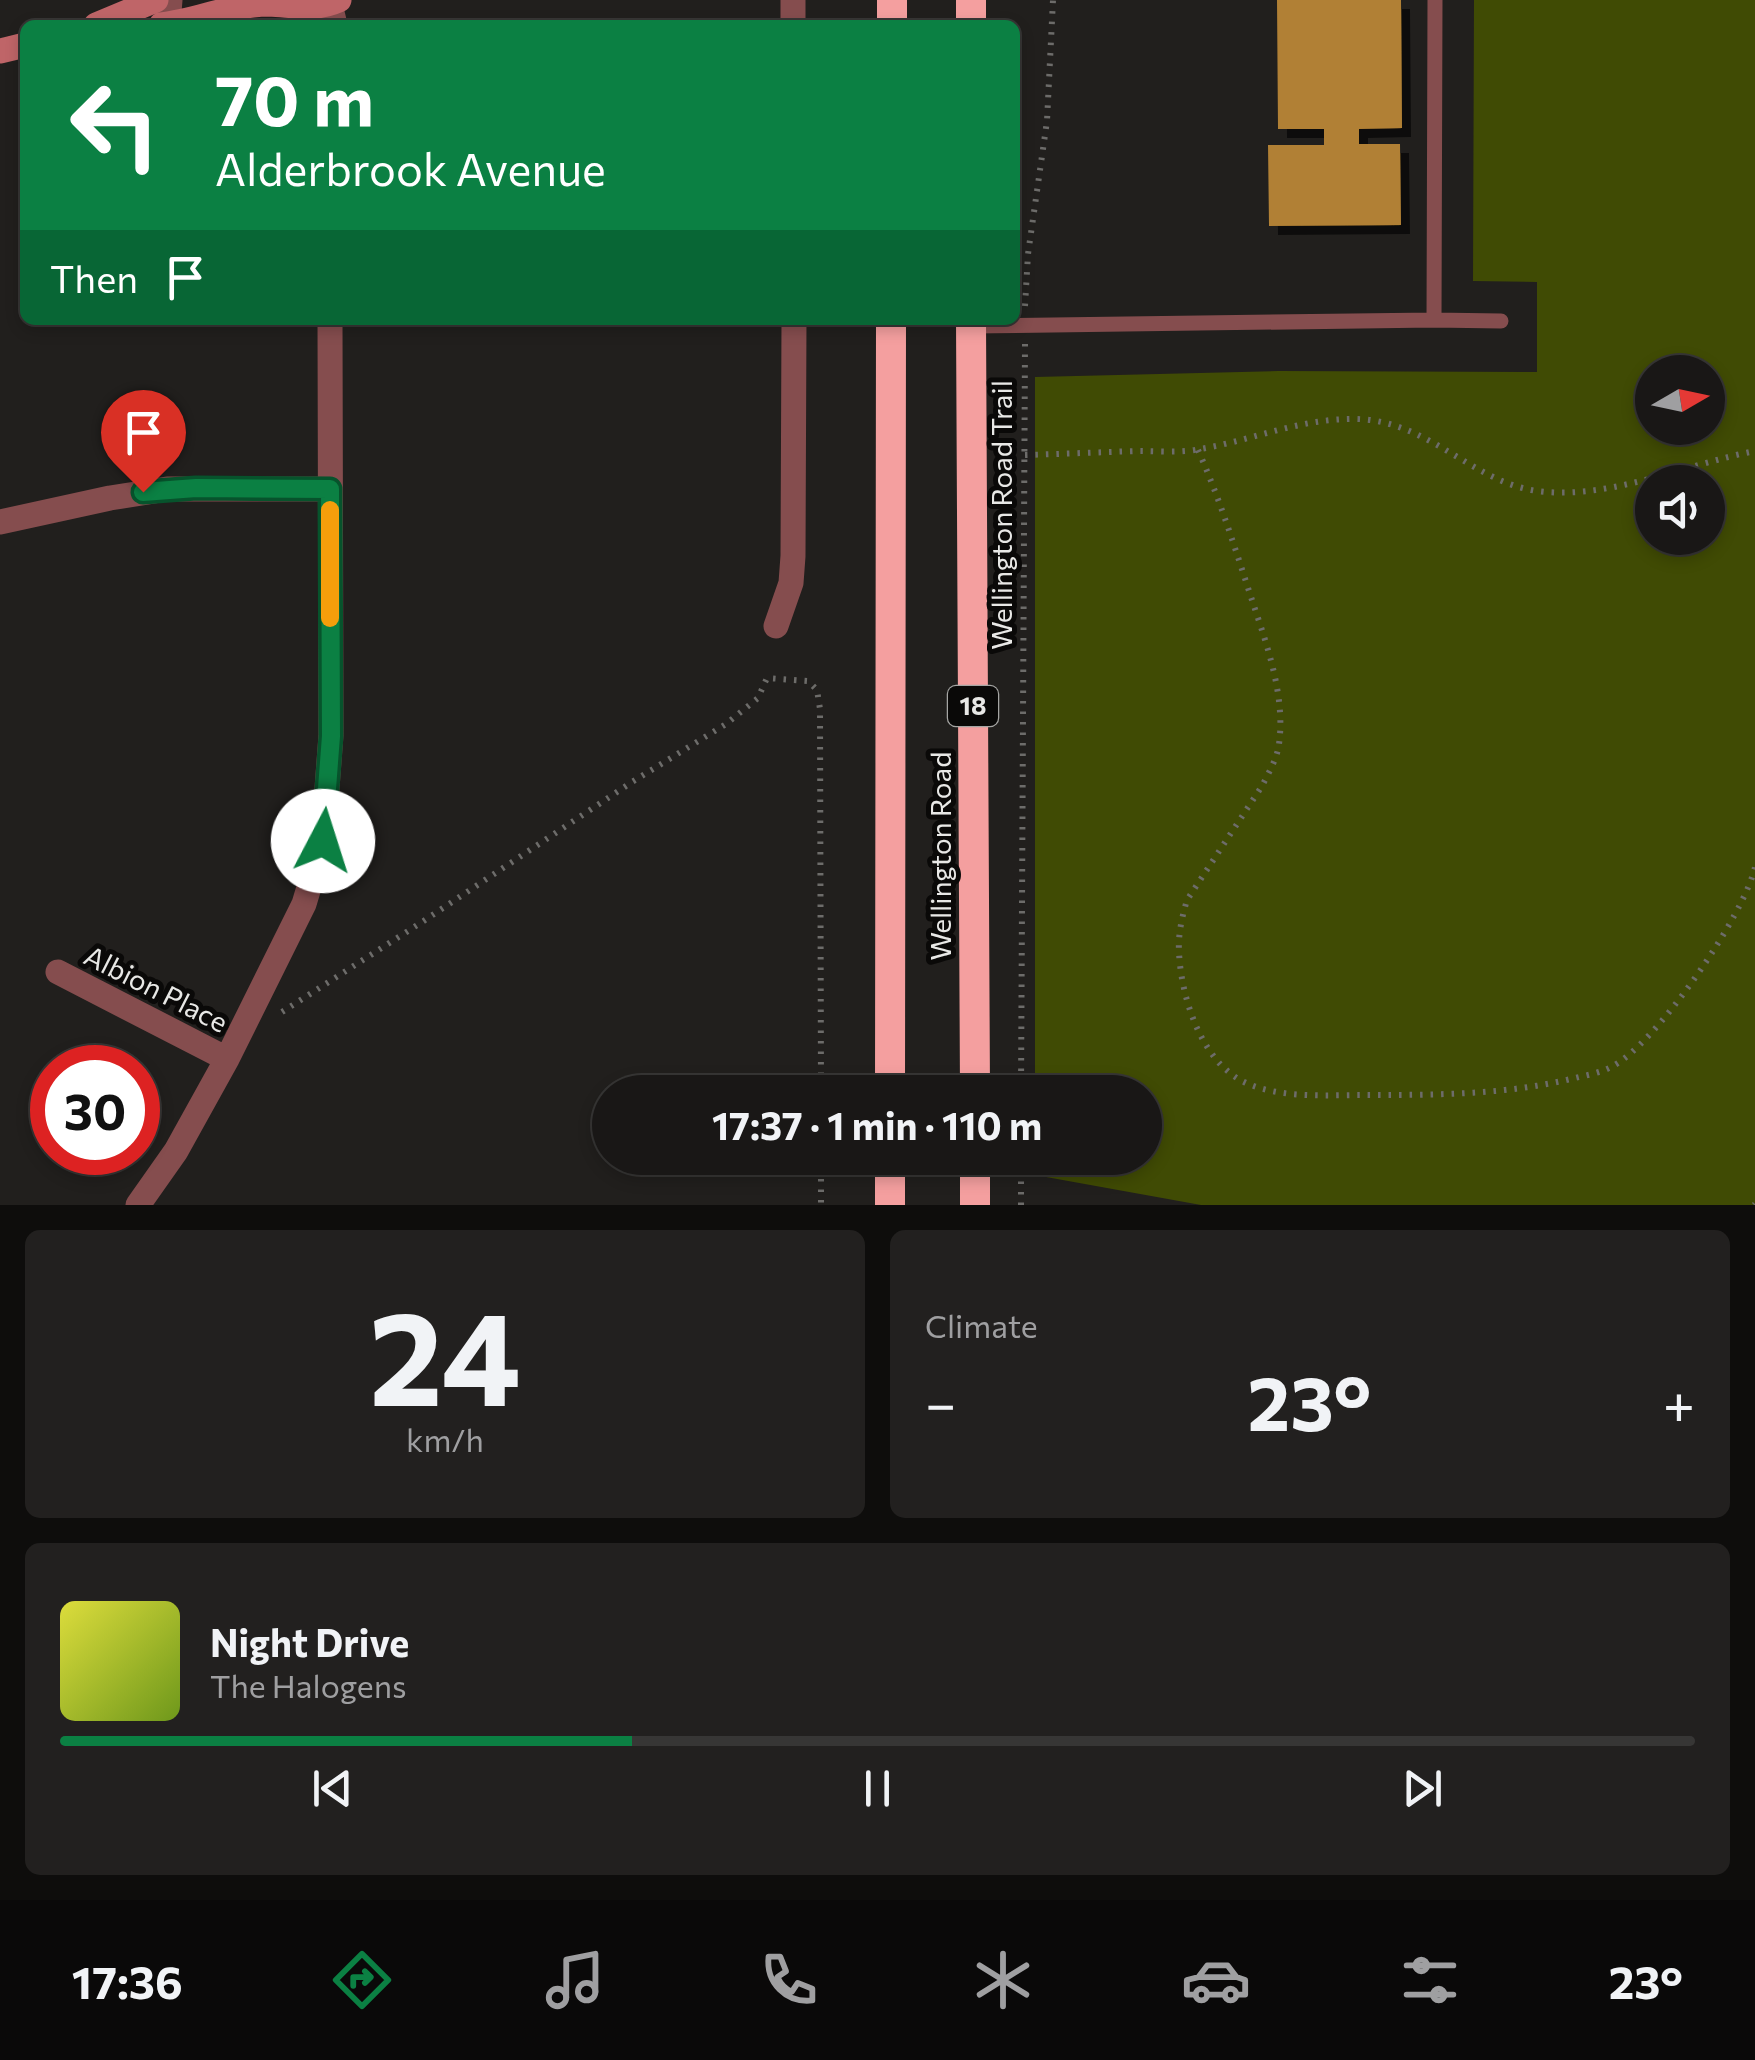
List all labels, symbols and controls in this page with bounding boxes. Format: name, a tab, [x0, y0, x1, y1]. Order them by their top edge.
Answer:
text: 70 m	[215, 55, 374, 140]
icon: left	[50, 60, 180, 190]
text: Alderbrook Avenue	[215, 140, 606, 195]
icon: arrive	[158, 250, 213, 305]
text: Then	[50, 254, 138, 301]
north arrow	[1635, 355, 1725, 445]
map controls	[1635, 355, 1725, 555]
street label: Wellington Road Trail	[984, 380, 1018, 650]
pin	[101, 390, 186, 493]
icon: arrive	[116, 405, 171, 460]
button: sound	[1635, 465, 1725, 555]
road number: 18	[948, 686, 998, 726]
street label: Wellington Road	[923, 752, 957, 960]
position arrow	[271, 789, 375, 893]
street label: Albion Place	[79, 937, 234, 1039]
speed limit sign: 30	[30, 1045, 160, 1175]
text: 17:37 · 1 min · 110 m	[712, 1101, 1042, 1148]
text: 24	[369, 1274, 521, 1433]
text: Climate	[925, 1305, 1038, 1345]
text: 23°	[1248, 1355, 1371, 1446]
text: −	[925, 1368, 956, 1435]
text: +	[1663, 1368, 1695, 1435]
text: km/h	[406, 1419, 484, 1459]
text: Night Drive	[210, 1618, 409, 1665]
text: The Halogens	[210, 1665, 407, 1705]
icon: previous	[305, 1761, 360, 1816]
icon: pause	[850, 1761, 905, 1816]
icon: next	[1395, 1761, 1450, 1816]
icon: directions	[327, 1945, 397, 2015]
icon: music	[540, 1945, 610, 2015]
icon: phone	[754, 1945, 824, 2015]
icon: climate	[968, 1945, 1038, 2015]
icon: car	[1181, 1945, 1251, 2015]
icon: filters	[1395, 1945, 1465, 2015]
text: 17:36	[72, 1953, 183, 2008]
text: 23°	[1609, 1953, 1683, 2008]

